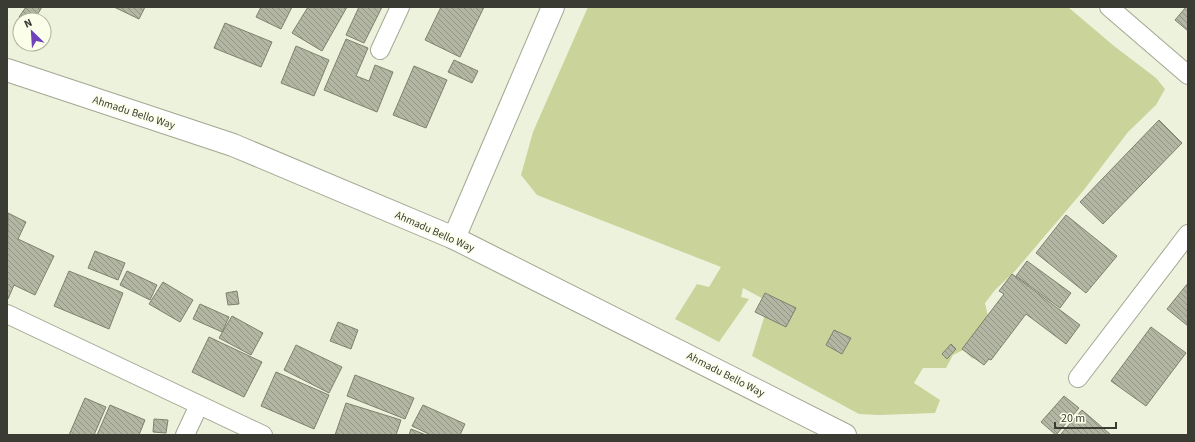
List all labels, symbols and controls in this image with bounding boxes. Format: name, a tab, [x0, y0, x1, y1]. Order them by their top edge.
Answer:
north arrow	[12, 12, 52, 52]
text: N	[21, 15, 34, 32]
street label: Ahmadu Bello Way	[91, 92, 177, 133]
street label: Ahmadu Bello Way	[393, 207, 477, 256]
street label: Ahmadu Bello Way	[684, 348, 767, 401]
scale bar	[1055, 404, 1116, 430]
text: 20 m	[1061, 410, 1085, 427]

